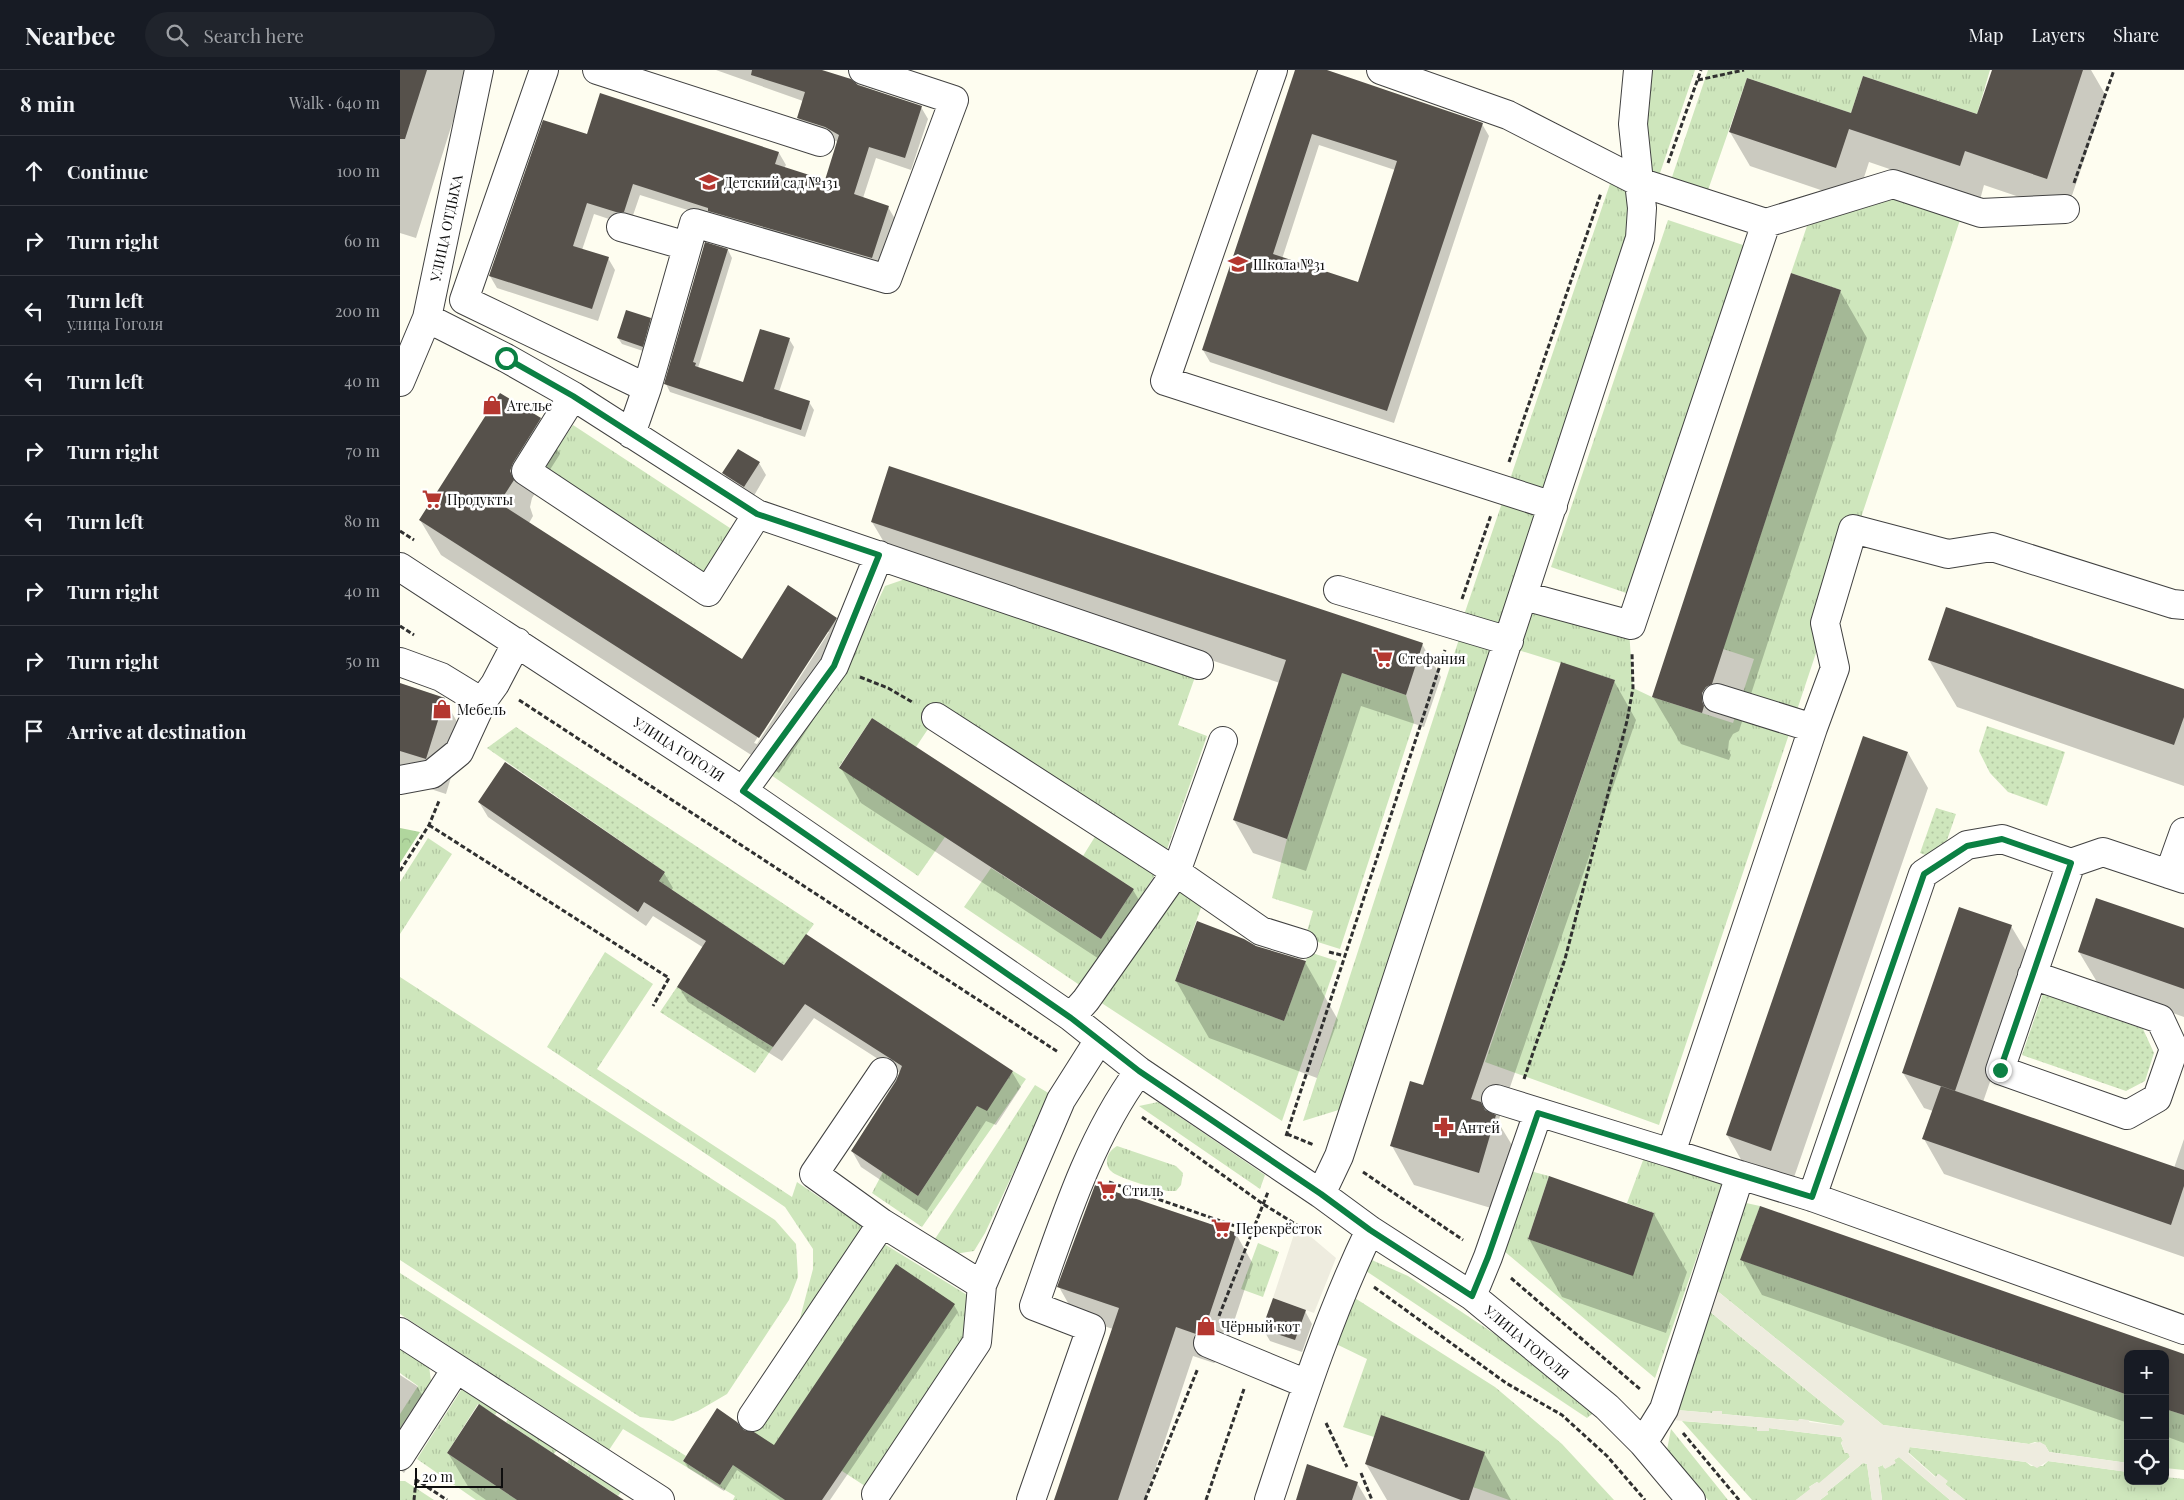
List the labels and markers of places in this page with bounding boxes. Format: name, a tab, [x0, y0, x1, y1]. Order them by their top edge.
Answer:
school or university icon: Детский сад №131	[698, 171, 720, 193]
place label: Детский сад №131	[724, 173, 838, 192]
school or university icon: Школа №31	[1227, 253, 1249, 275]
place label: Школа №31	[1253, 255, 1325, 274]
shop icon: Ателье	[481, 394, 503, 416]
place label: Ателье	[506, 396, 552, 415]
supermarket icon: Продукты	[421, 488, 443, 510]
place label: Продукты	[447, 490, 514, 509]
supermarket icon: Стефания	[1372, 647, 1394, 669]
place label: Стефания	[1398, 649, 1466, 668]
shop icon: Мебель	[431, 698, 453, 720]
place label: Мебель	[457, 700, 506, 719]
pharmacy icon: Антей	[1433, 1116, 1455, 1138]
place label: Антей	[1458, 1118, 1500, 1137]
supermarket icon: Стиль	[1096, 1179, 1118, 1201]
place label: Стиль	[1122, 1181, 1163, 1200]
supermarket icon: Перекрёсток	[1210, 1217, 1232, 1239]
place label: Перекрёсток	[1236, 1219, 1322, 1238]
shop icon: Чёрный кот	[1195, 1315, 1217, 1337]
place label: Чёрный кот	[1221, 1317, 1300, 1336]

